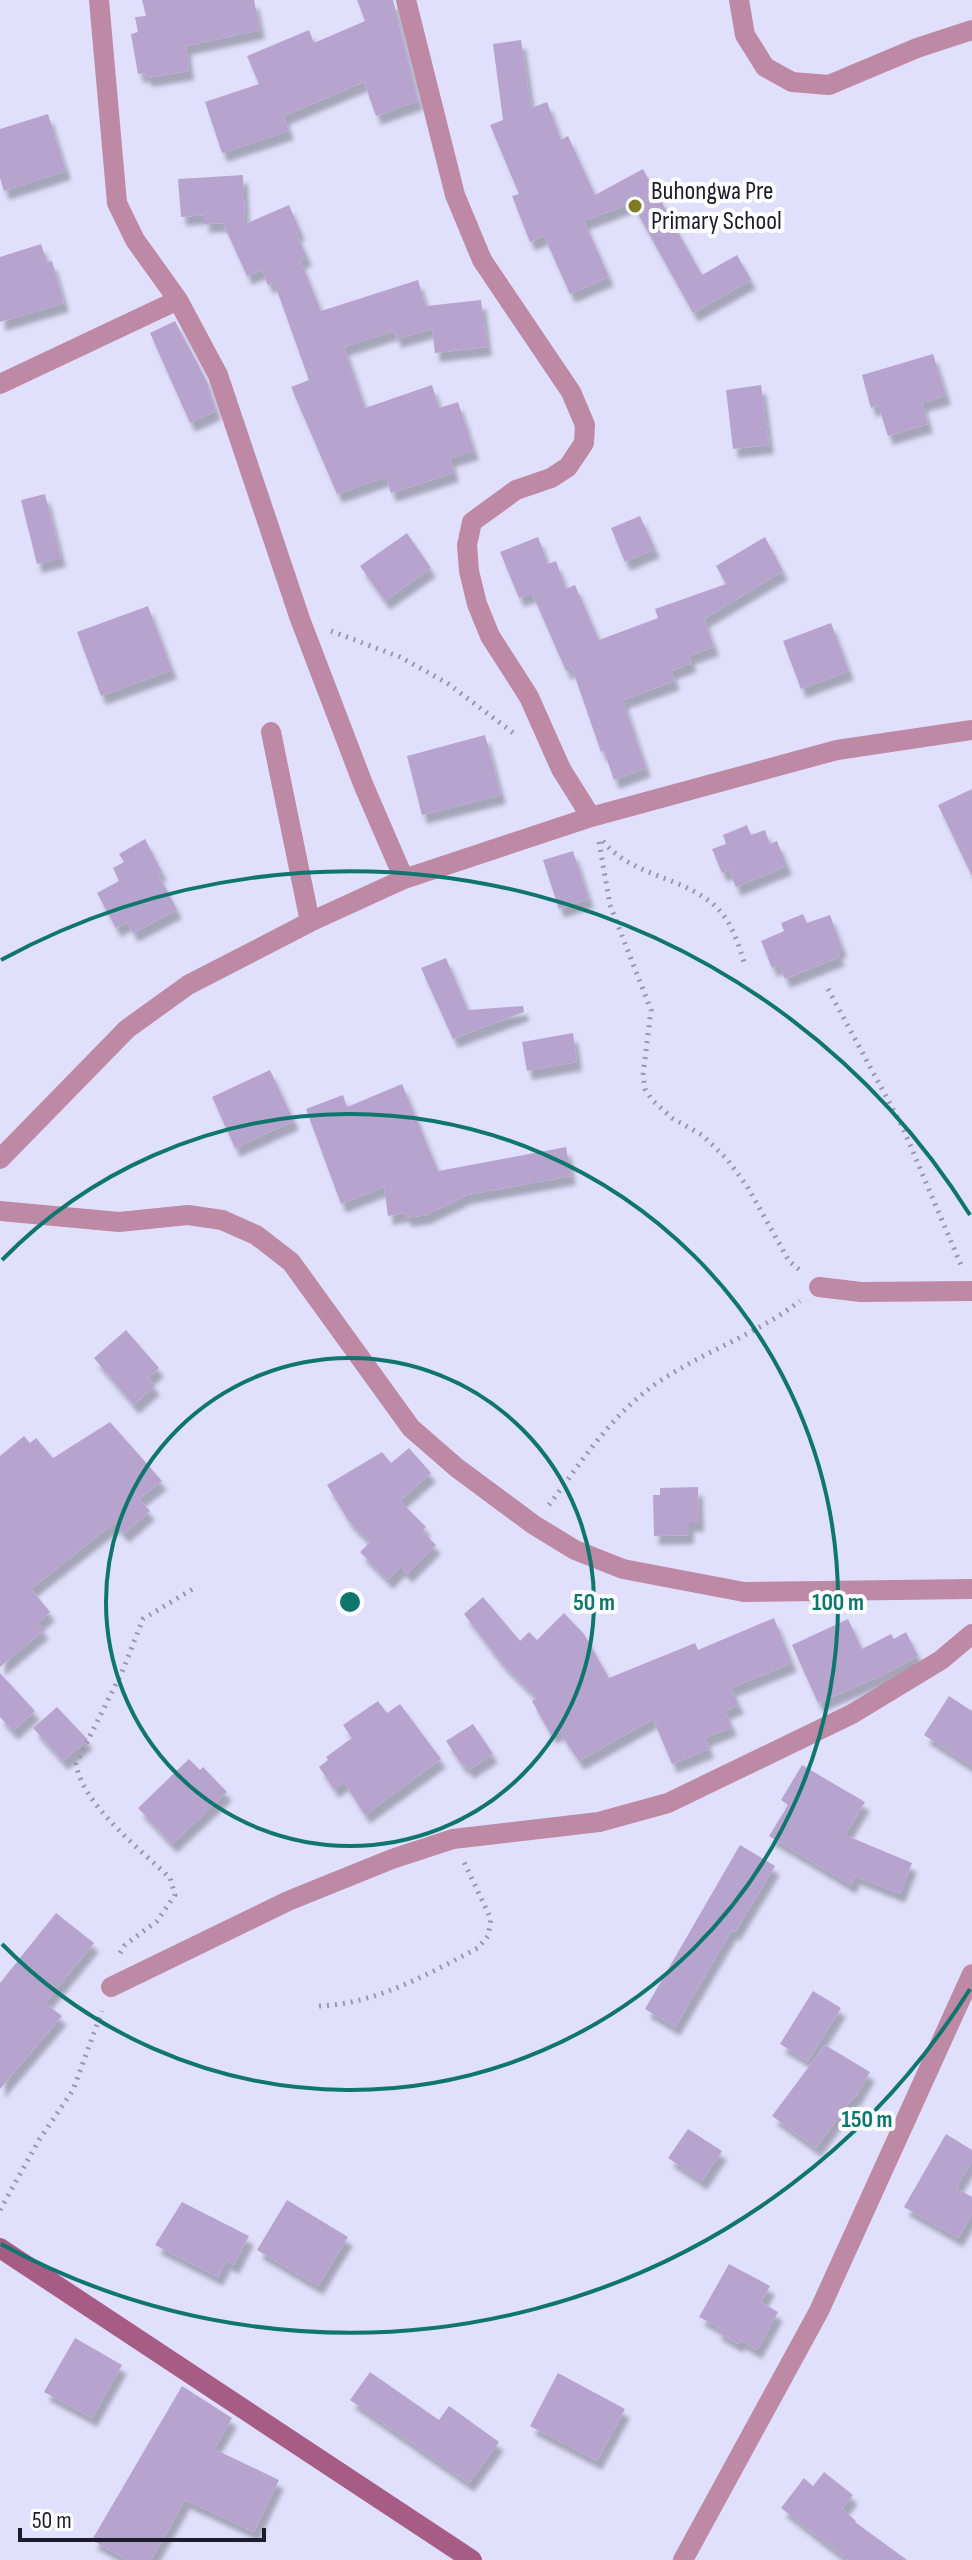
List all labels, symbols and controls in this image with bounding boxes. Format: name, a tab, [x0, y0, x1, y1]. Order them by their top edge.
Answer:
place label: Buhongwa Pre Primary School	[651, 176, 782, 237]
marker: Buhongwa Pre Primary School	[626, 197, 644, 215]
centre of rings	[336, 1588, 364, 1616]
text: 50 m	[573, 1588, 615, 1617]
text: 100 m	[812, 1588, 864, 1617]
text: 150 m	[841, 2105, 893, 2134]
scale bar	[20, 2492, 264, 2542]
text: 50 m	[32, 2506, 72, 2535]

